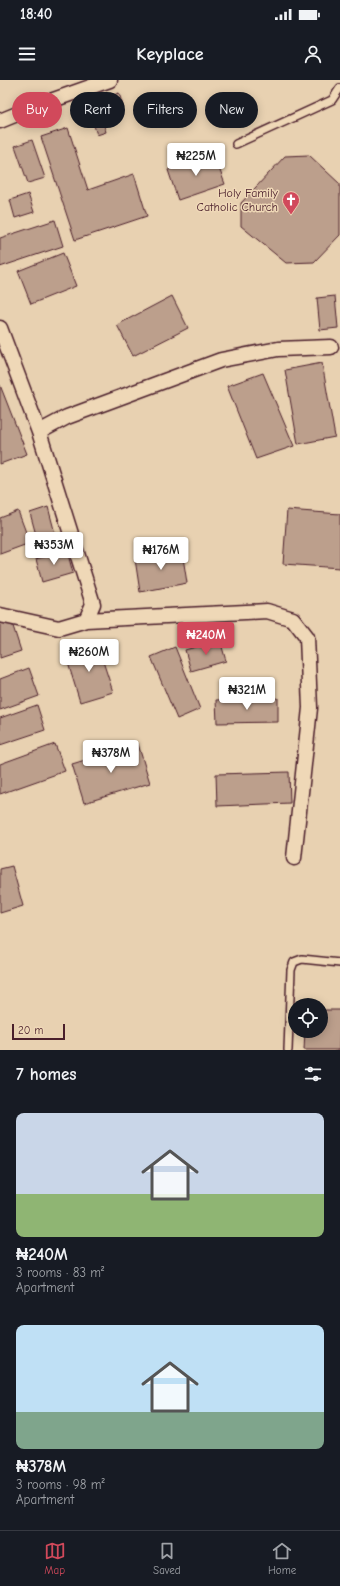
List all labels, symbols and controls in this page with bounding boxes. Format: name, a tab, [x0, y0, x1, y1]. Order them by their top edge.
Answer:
text: 18:40	[20, 5, 52, 23]
icon: menu	[16, 43, 38, 65]
icon: person	[302, 43, 324, 65]
text: Keyplace	[136, 44, 204, 65]
chip: Buy	[12, 92, 62, 128]
chip: Rent	[70, 92, 125, 128]
chip: Filters	[133, 92, 197, 128]
chip: New	[205, 92, 258, 128]
pin: ₦225M	[168, 143, 224, 177]
text: ₦225M	[176, 148, 216, 163]
place label: Holy Family Catholic Church	[197, 186, 279, 214]
church icon: Holy Family Catholic Church	[281, 190, 301, 215]
pin: ₦353M	[26, 532, 82, 566]
text: ₦353M	[34, 537, 74, 552]
pin: ₦176M	[133, 537, 189, 571]
text: ₦176M	[142, 542, 180, 557]
pin: ₦240M	[178, 622, 234, 656]
text: ₦240M	[186, 627, 226, 642]
pin: ₦260M	[61, 639, 117, 673]
text: ₦260M	[69, 644, 109, 659]
pin: ₦321M	[219, 677, 275, 711]
text: ₦321M	[228, 682, 266, 697]
pin: ₦378M	[83, 740, 139, 774]
text: ₦378M	[92, 745, 130, 760]
map controls	[288, 998, 328, 1038]
button: locate	[288, 998, 328, 1038]
scale bar	[12, 1022, 65, 1041]
text: 20 m	[18, 1024, 43, 1037]
icon: filters	[302, 1063, 324, 1085]
text: 7 homes	[16, 1065, 77, 1084]
icon: home	[134, 1139, 206, 1211]
text: ₦240M	[16, 1245, 68, 1264]
text: 3 rooms · 83 m²	[16, 1265, 104, 1280]
text: Apartment	[16, 1280, 74, 1295]
icon: home	[134, 1351, 206, 1423]
text: ₦378M	[16, 1457, 66, 1476]
text: 3 rooms · 98 m²	[16, 1477, 105, 1492]
text: Apartment	[16, 1492, 74, 1507]
tab: Map	[44, 1540, 66, 1577]
tab: Saved	[153, 1540, 181, 1577]
tab: Home	[268, 1540, 296, 1577]

